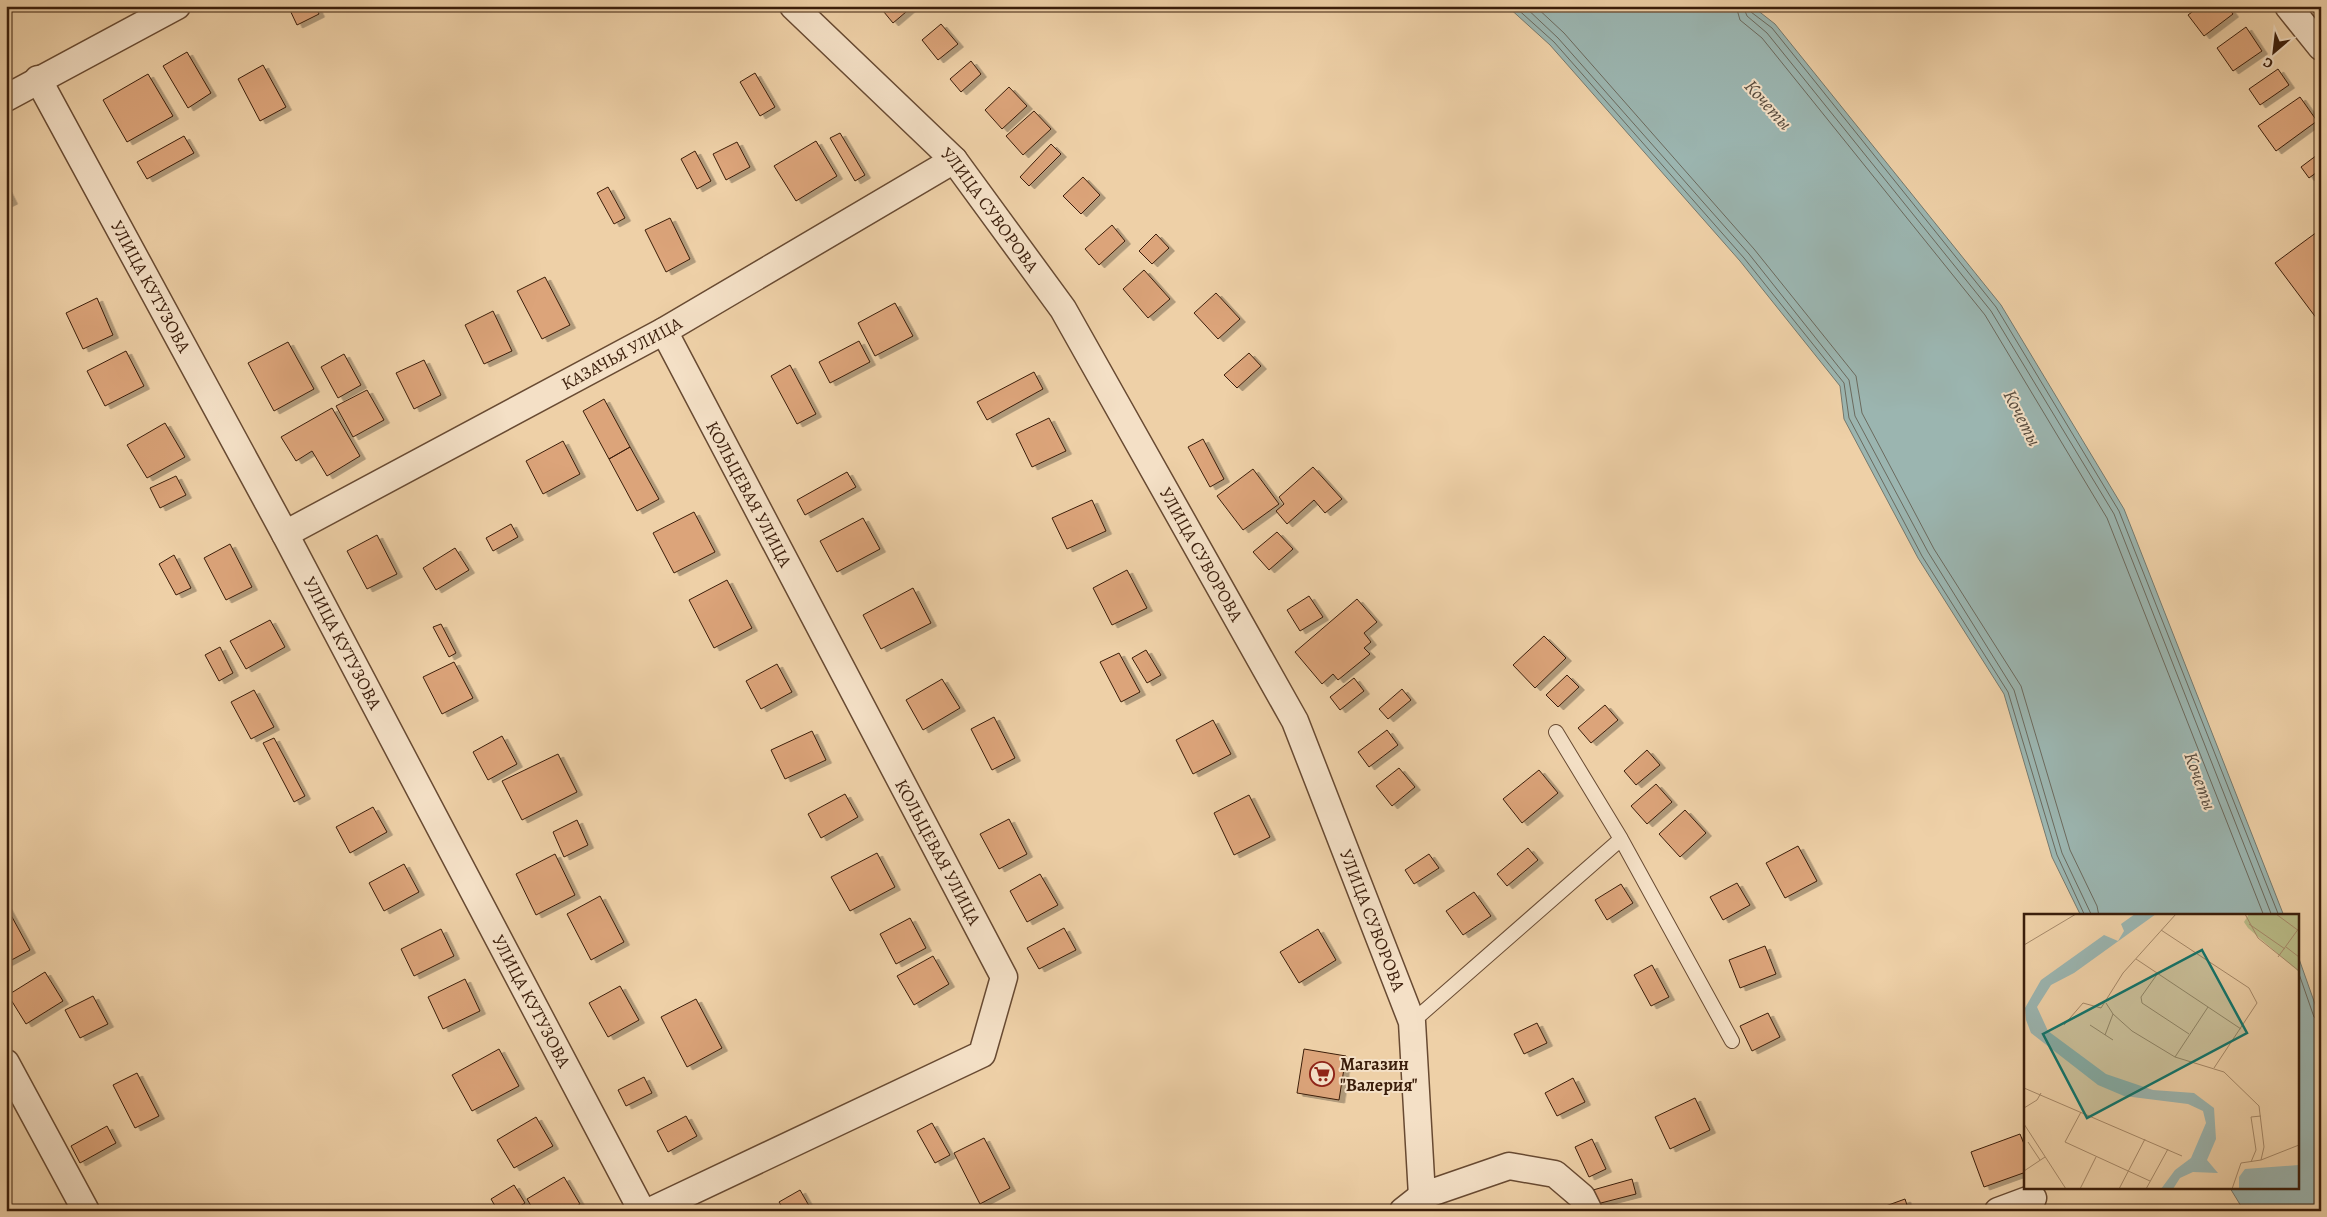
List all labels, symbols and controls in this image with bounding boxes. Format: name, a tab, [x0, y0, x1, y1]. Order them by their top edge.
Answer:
north arrow	[2250, 28, 2300, 78]
text: С	[2260, 52, 2276, 73]
water label: Кочеты	[1738, 74, 1798, 136]
street label: УЛИЦА СУВОРОВА	[936, 142, 1045, 278]
street label: УЛИЦА КУТУЗОВА	[105, 216, 196, 357]
street label: КАЗАЧЬЯ УЛИЦА	[557, 311, 687, 396]
water label: Кочеты	[1997, 385, 2047, 451]
street label: КОЛЬЦЕВАЯ УЛИЦА	[700, 417, 798, 572]
street label: УЛИЦА СУВОРОВА	[1154, 483, 1249, 626]
street label: УЛИЦА КУТУЗОВА	[298, 572, 388, 714]
water label: Кочеты	[2178, 748, 2222, 814]
street label: КОЛЬЦЕВАЯ УЛИЦА	[889, 775, 987, 930]
street label: УЛИЦА СУВОРОВА	[1334, 846, 1411, 995]
inset map	[2024, 914, 2300, 1190]
street label: УЛИЦА КУТУЗОВА	[486, 931, 577, 1072]
place label: Магазин "Валерия"	[1340, 1052, 1418, 1097]
supermarket icon: Магазин "Валерия"	[1309, 1061, 1335, 1087]

